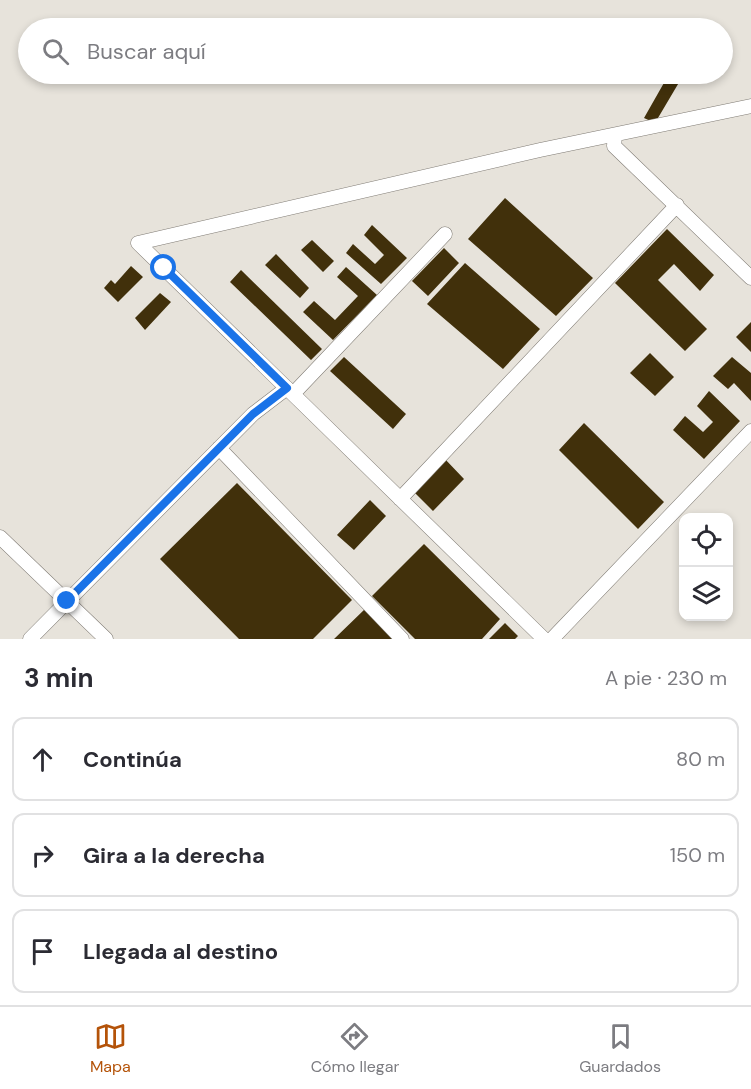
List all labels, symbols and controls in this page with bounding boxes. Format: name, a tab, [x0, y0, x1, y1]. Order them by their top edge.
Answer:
search box	[18, 18, 733, 84]
icon: search	[39, 35, 72, 68]
text: Buscar aquí	[87, 37, 206, 66]
route start	[150, 254, 176, 280]
map controls	[679, 513, 733, 621]
button: locate	[679, 513, 733, 567]
button: layers	[679, 567, 733, 621]
route end	[53, 587, 79, 613]
text: 3 min	[24, 661, 93, 695]
text: A pie · 230 m	[605, 665, 727, 691]
icon: ahead	[26, 743, 59, 776]
text: Continúa	[83, 745, 182, 774]
text: 80 m	[676, 746, 725, 772]
icon: right	[26, 839, 59, 872]
text: Gira a la derecha	[83, 841, 265, 870]
text: 150 m	[670, 842, 725, 868]
icon: arrive	[26, 935, 59, 968]
text: Llegada al destino	[83, 937, 278, 966]
tab: Mapa	[90, 1020, 131, 1077]
tab: Cómo llegar	[311, 1020, 399, 1077]
tab: Guardados	[579, 1020, 661, 1077]

